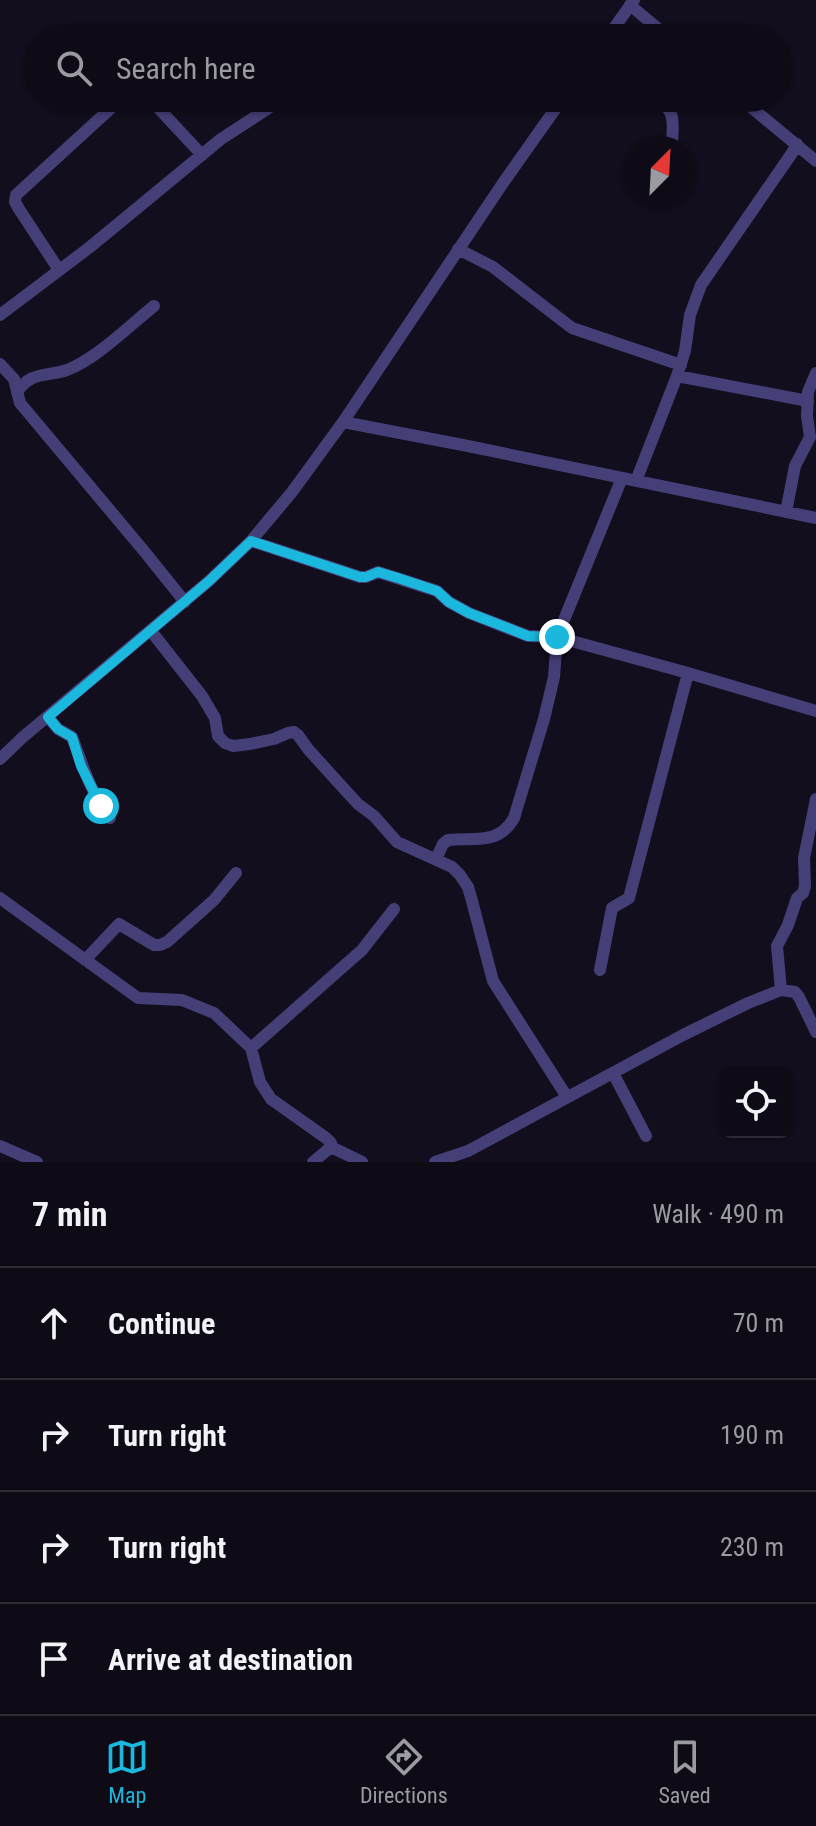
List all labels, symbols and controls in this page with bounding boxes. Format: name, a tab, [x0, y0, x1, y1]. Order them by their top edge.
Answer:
search box	[24, 24, 792, 112]
icon: search	[52, 46, 96, 90]
text: Search here	[116, 51, 256, 86]
north arrow	[624, 136, 696, 208]
route end	[539, 619, 575, 655]
route start	[83, 788, 119, 824]
map controls	[720, 1066, 792, 1138]
button: locate	[720, 1066, 792, 1138]
text: 7 min	[32, 1194, 108, 1234]
text: Walk · 490 m	[652, 1199, 784, 1229]
icon: ahead	[32, 1301, 76, 1345]
text: Continue	[108, 1306, 215, 1341]
text: 70 m	[733, 1308, 784, 1338]
icon: right	[32, 1413, 76, 1457]
text: Turn right	[108, 1418, 226, 1453]
text: 190 m	[720, 1420, 784, 1450]
icon: right	[32, 1525, 76, 1569]
text: Turn right	[108, 1530, 226, 1565]
text: 230 m	[720, 1532, 784, 1562]
icon: arrive	[32, 1637, 76, 1681]
text: Arrive at destination	[108, 1642, 353, 1677]
tab: Map	[105, 1735, 149, 1808]
tab: Directions	[360, 1735, 448, 1808]
tab: Saved	[658, 1735, 711, 1808]

